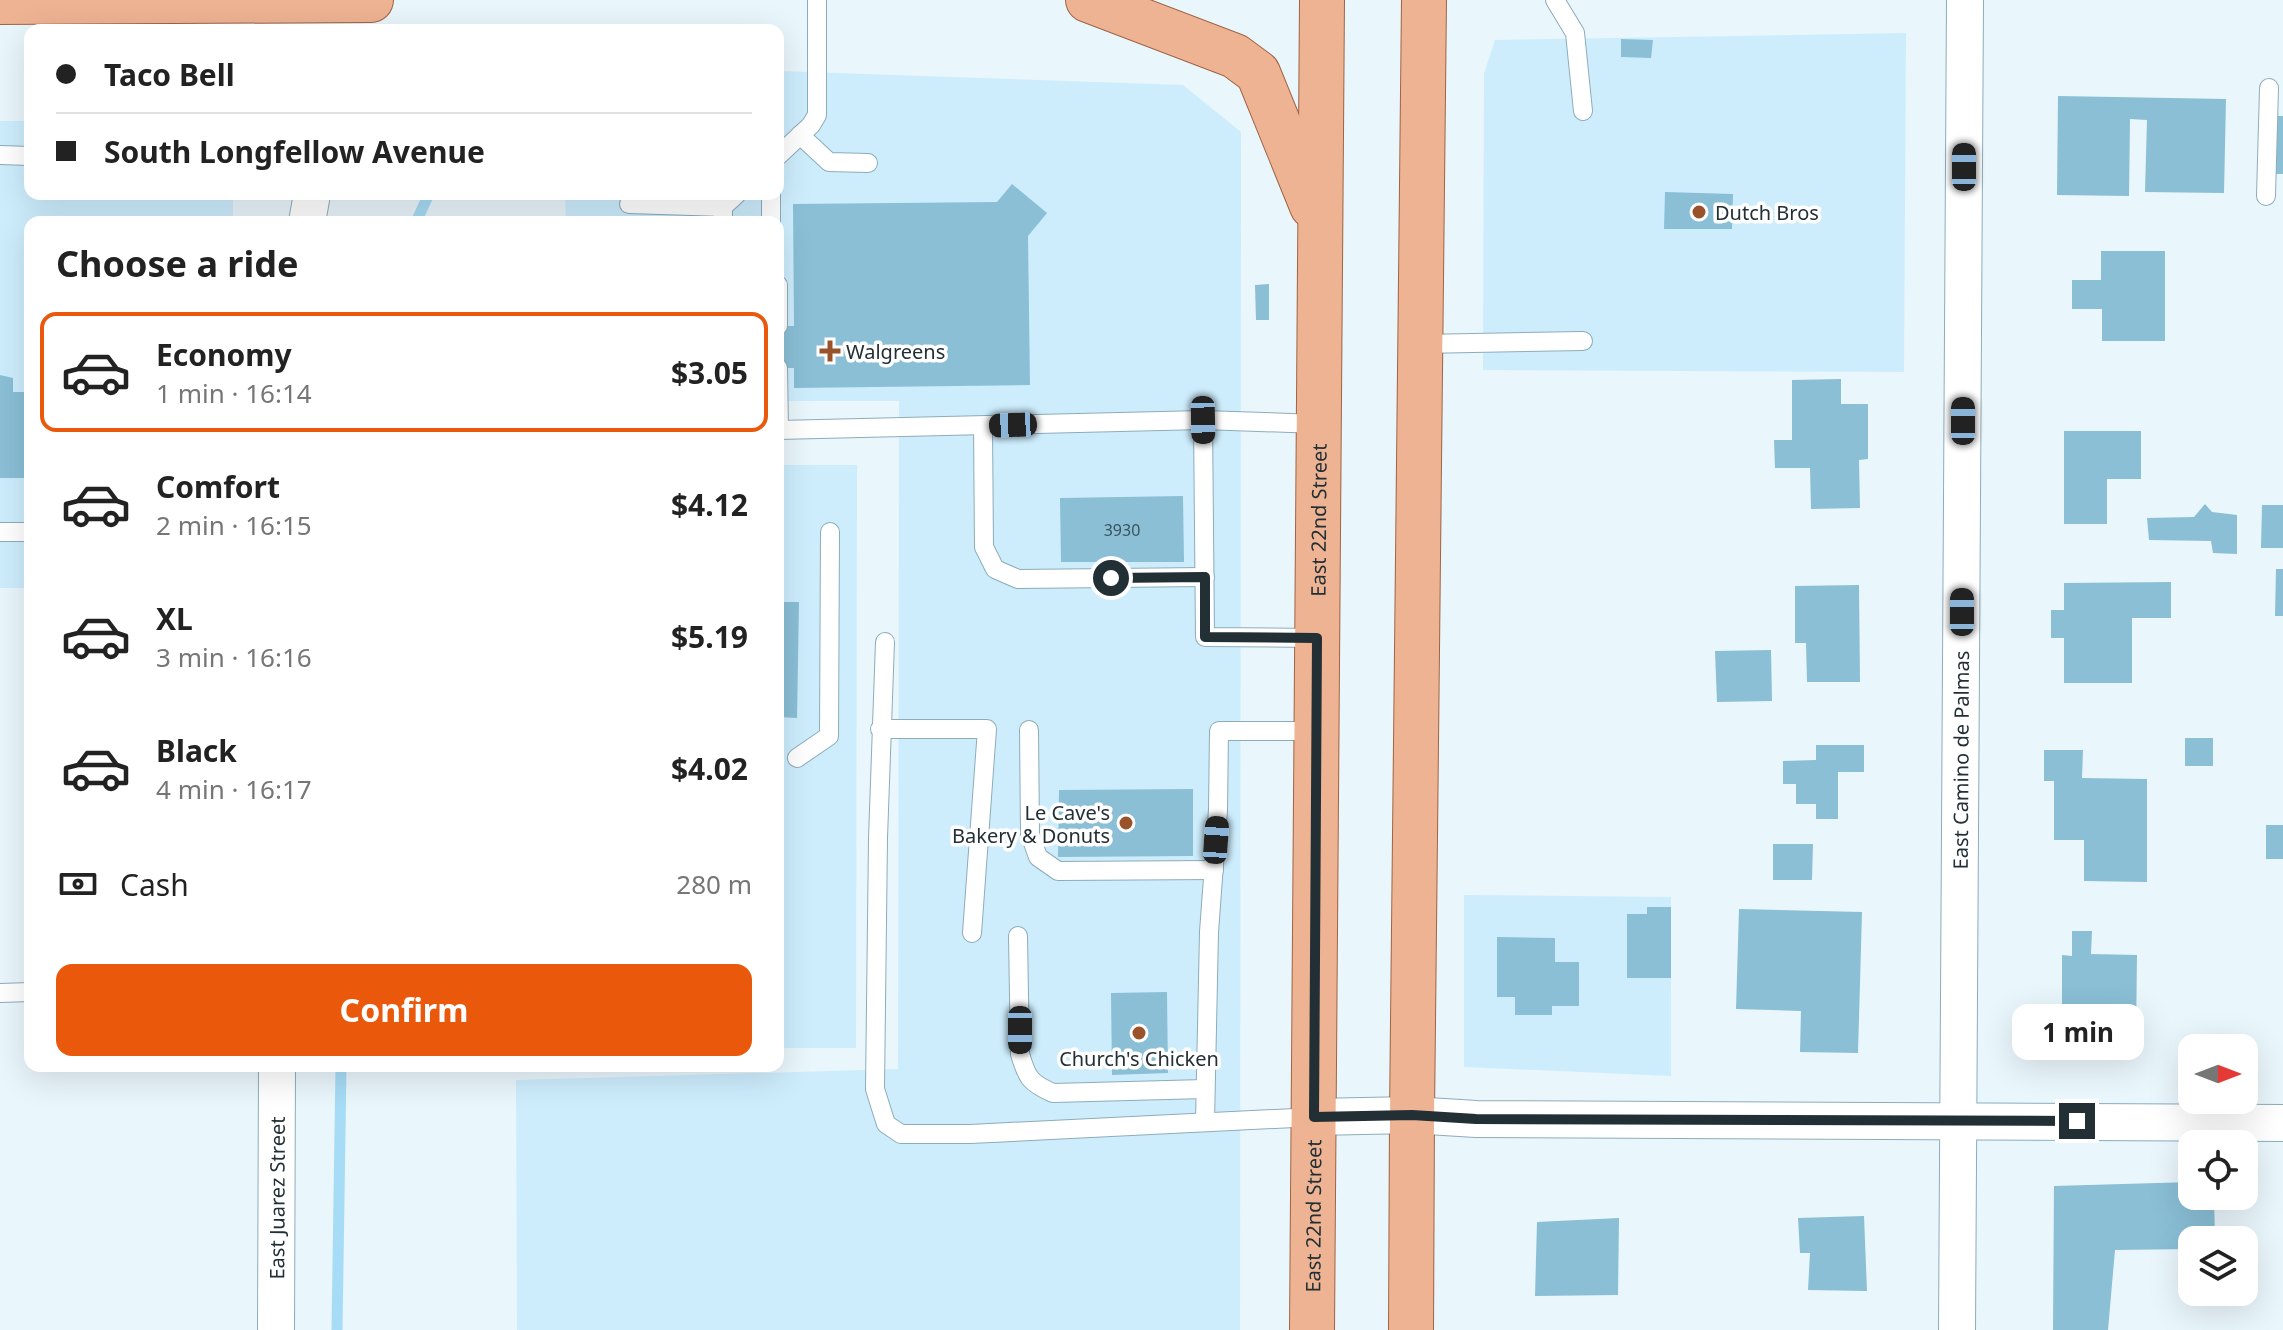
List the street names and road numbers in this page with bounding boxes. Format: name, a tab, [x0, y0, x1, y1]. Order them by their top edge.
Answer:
street label: East 22nd Street	[1304, 443, 1332, 597]
street label: East Camino de Palmas	[1946, 651, 1975, 869]
street label: East Juarez Street	[263, 1116, 290, 1280]
street label: East 22nd Street	[1299, 1139, 1327, 1293]

